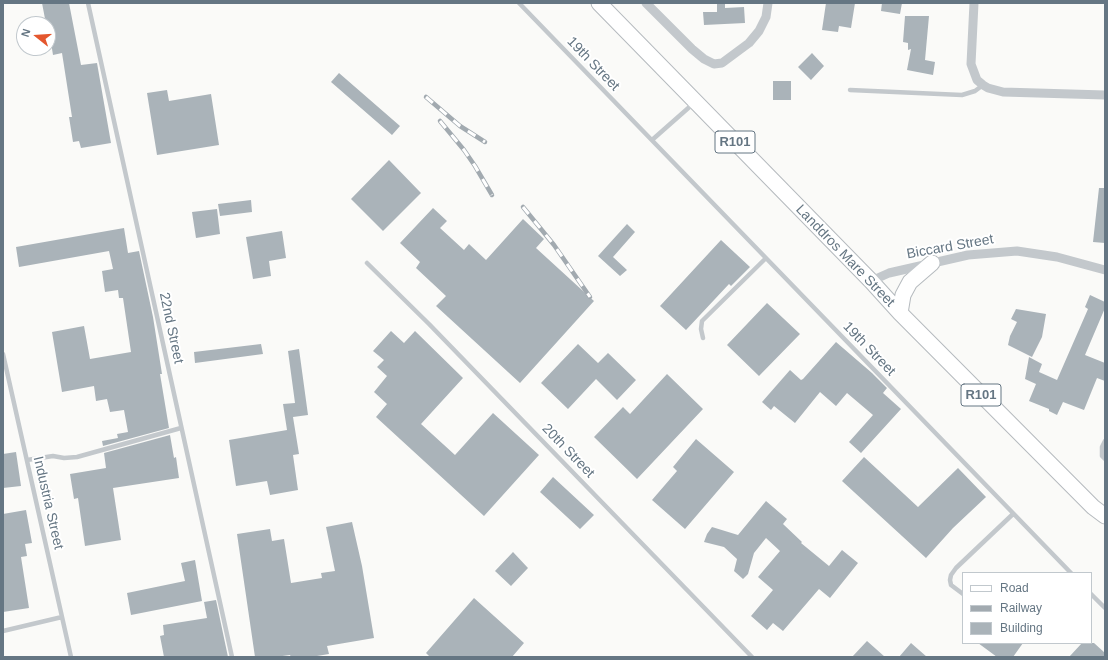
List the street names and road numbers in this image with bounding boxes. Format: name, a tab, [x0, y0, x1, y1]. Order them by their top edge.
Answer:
street label: 19th Street	[563, 34, 623, 94]
road number: R101	[715, 131, 755, 153]
street label: Landdros Mare Street	[792, 201, 898, 311]
street label: Biccard Street	[905, 231, 995, 263]
street label: 22nd Street	[155, 291, 187, 365]
street label: 19th Street	[839, 319, 899, 379]
road number: R101	[961, 384, 1001, 406]
street label: 20th Street	[538, 421, 598, 481]
street label: Industria Street	[29, 455, 67, 551]

